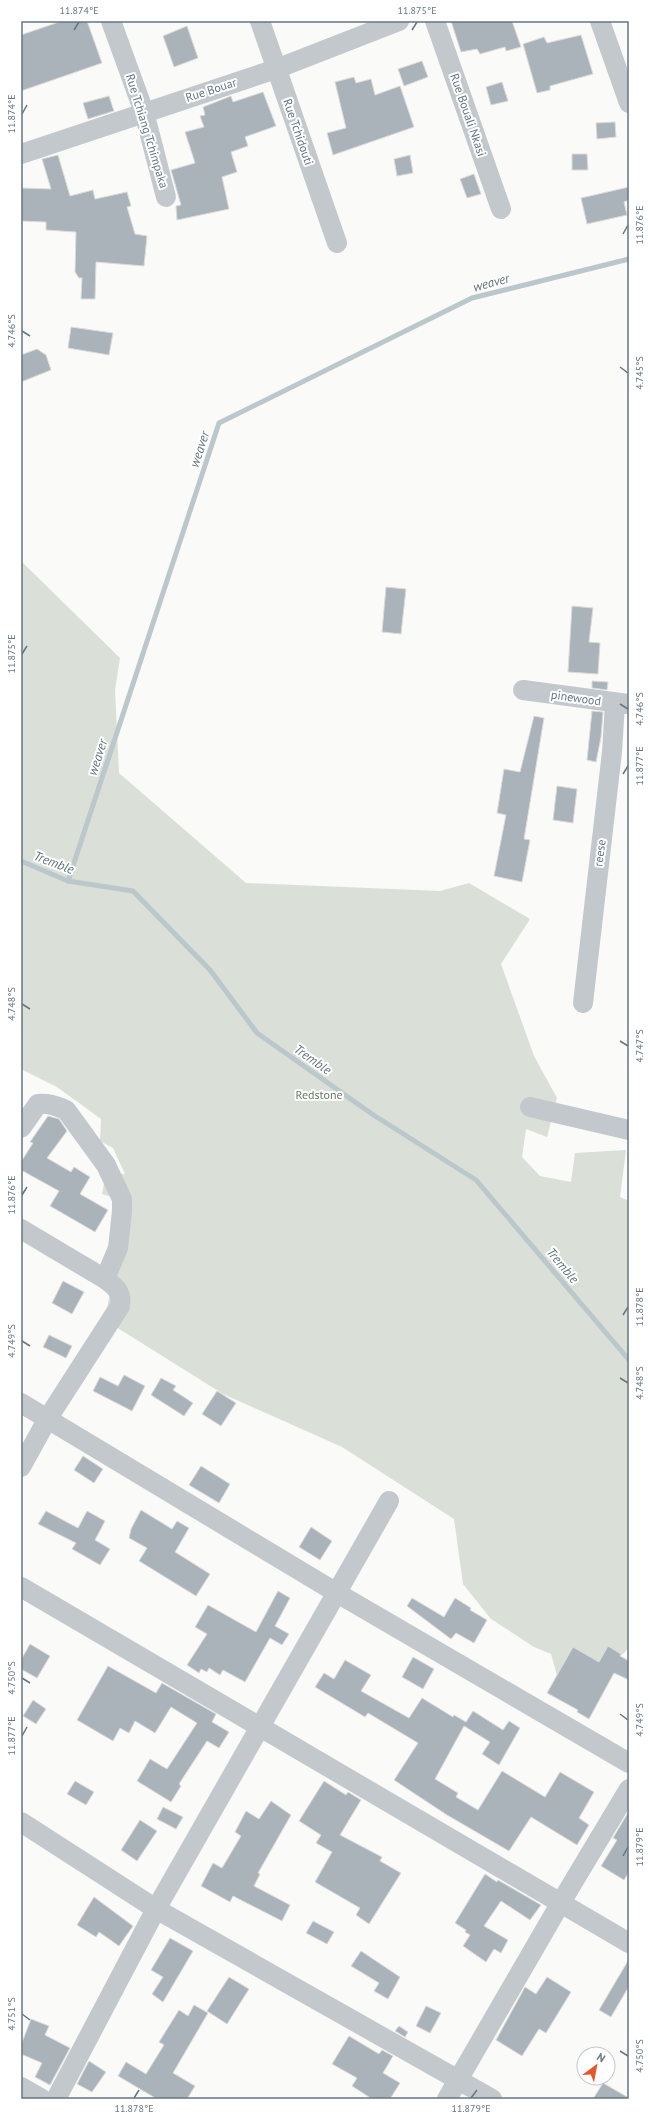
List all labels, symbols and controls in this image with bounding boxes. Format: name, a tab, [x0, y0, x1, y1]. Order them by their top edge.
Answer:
text: 11.874°E	[60, 4, 99, 17]
text: 11.875°E	[398, 4, 437, 17]
street label: Rue Bouali Nkasi	[447, 71, 490, 158]
street label: Rue Tchiang Tchimpaka	[123, 72, 172, 190]
street label: Rue Bouar	[183, 74, 238, 105]
text: 11.874°E	[5, 95, 18, 134]
street label: Rue Tchidouti	[280, 97, 317, 167]
text: 11.876°E	[633, 206, 646, 245]
water label: weaver	[471, 269, 512, 295]
text: 4.746°S	[5, 314, 18, 348]
text: 4.745°S	[633, 356, 646, 390]
water label: weaver	[186, 428, 214, 469]
text: 11.875°E	[5, 635, 18, 674]
street label: pinewood	[550, 687, 602, 708]
text: 4.746°S	[633, 692, 646, 726]
water label: weaver	[84, 736, 112, 777]
text: 11.877°E	[633, 747, 646, 786]
street label: reese	[590, 838, 609, 867]
water label: Tremble	[31, 847, 76, 878]
text: 4.748°S	[5, 987, 18, 1021]
text: 4.747°S	[633, 1029, 646, 1063]
water label: Tremble	[291, 1040, 335, 1078]
park label: Redstone	[295, 1087, 343, 1102]
text: 11.876°E	[5, 1176, 18, 1215]
water label: Tremble	[543, 1244, 583, 1287]
text: 11.878°E	[633, 1288, 646, 1327]
text: 4.749°S	[5, 1324, 18, 1358]
text: 4.748°S	[633, 1366, 646, 1400]
text: 4.750°S	[5, 1661, 18, 1695]
text: 4.749°S	[633, 1703, 646, 1737]
text: 11.877°E	[5, 1717, 18, 1756]
text: 11.879°E	[633, 1828, 646, 1867]
text: 4.751°S	[5, 1997, 18, 2031]
text: 4.750°S	[633, 2039, 646, 2073]
north arrow	[576, 2046, 616, 2086]
text: N	[595, 2050, 608, 2065]
text: 11.878°E	[115, 2102, 154, 2115]
text: 11.879°E	[452, 2102, 491, 2115]

